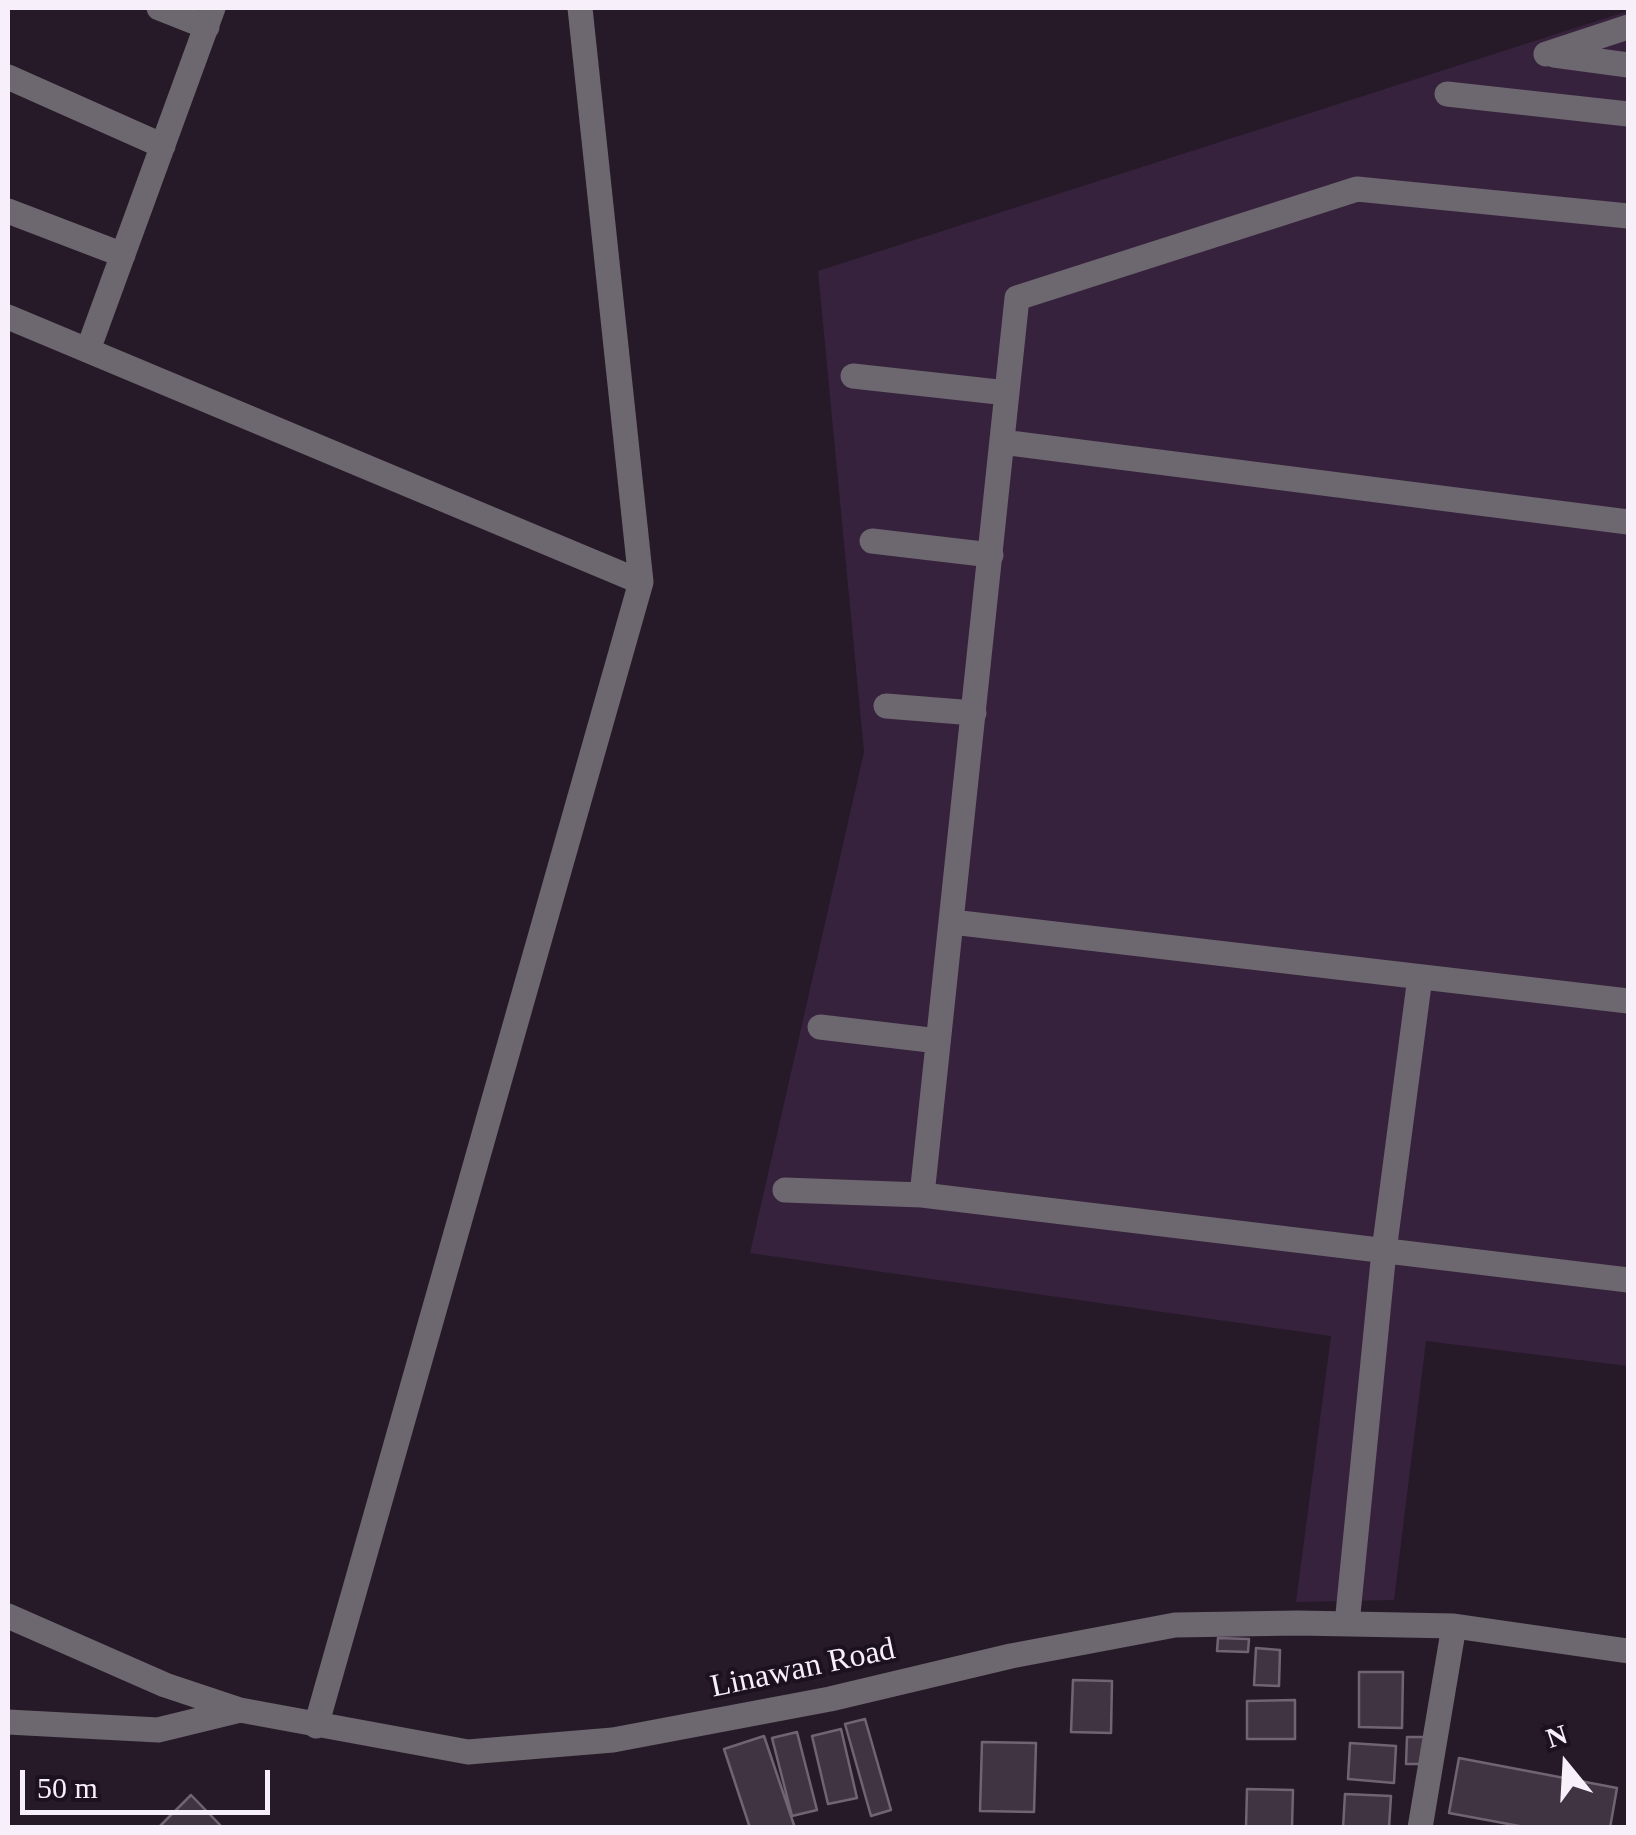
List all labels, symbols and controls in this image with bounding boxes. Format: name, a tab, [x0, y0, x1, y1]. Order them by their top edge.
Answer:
street label: Linawan Road	[707, 1631, 899, 1707]
north arrow	[1516, 1715, 1616, 1815]
text: N	[1542, 1718, 1571, 1754]
scale bar	[25, 1750, 275, 1812]
text: 50 m	[37, 1771, 98, 1804]

